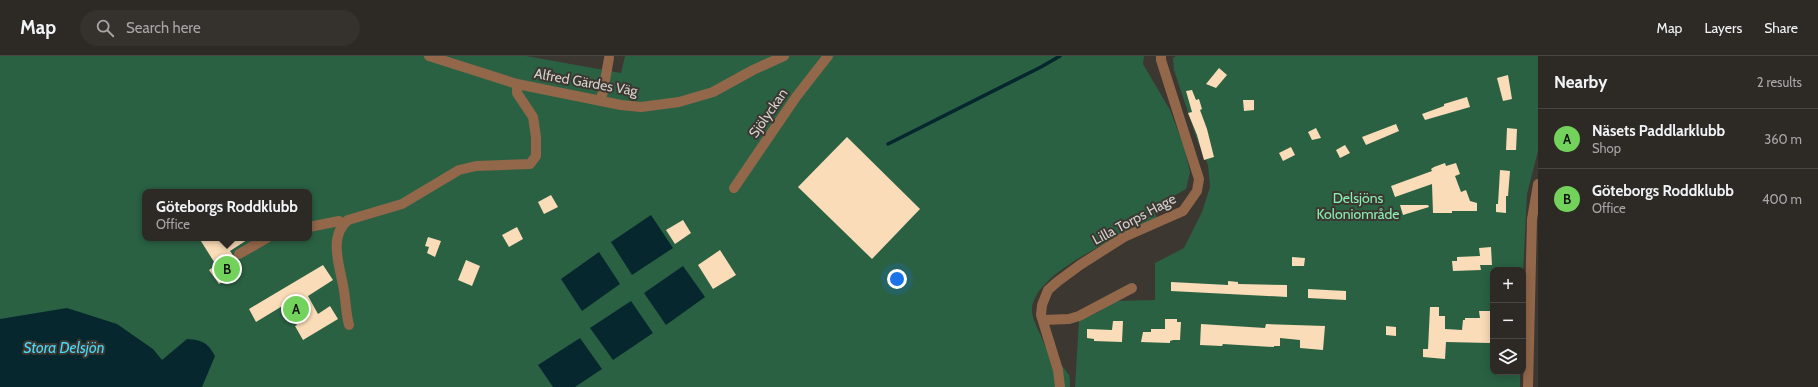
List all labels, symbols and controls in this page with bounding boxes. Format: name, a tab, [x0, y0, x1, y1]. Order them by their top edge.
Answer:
search box	[80, 10, 360, 46]
text: Map	[20, 16, 56, 39]
icon: search	[94, 17, 116, 39]
text: Search here	[126, 19, 201, 37]
text: Map	[1657, 19, 1682, 37]
text: Layers	[1704, 19, 1742, 37]
text: Share	[1764, 19, 1798, 37]
street label: Alfred Gärdes Väg	[533, 64, 640, 100]
text: Nearby	[1554, 72, 1607, 92]
text: 2 results	[1757, 74, 1802, 90]
street label: Sjölyckan	[745, 85, 792, 141]
text: Näsets Paddlarklubb	[1592, 122, 1725, 140]
text: A	[1563, 131, 1571, 147]
text: 360 m	[1764, 131, 1802, 147]
text: Shop	[1592, 140, 1621, 156]
text: Göteborgs Roddklubb	[1592, 182, 1734, 200]
popup	[142, 189, 312, 241]
street label: Lilla Torps Hage	[1089, 189, 1179, 249]
park label: Delsjöns Koloniområde	[1317, 189, 1399, 223]
text: B	[1563, 191, 1571, 207]
text: 400 m	[1762, 191, 1802, 207]
text: Göteborgs Roddklubb	[156, 198, 298, 216]
text: Office	[1592, 200, 1626, 216]
text: Office	[156, 216, 190, 232]
pin: B	[214, 254, 240, 284]
map controls	[1490, 267, 1526, 375]
button: +	[1490, 267, 1526, 303]
your location	[887, 269, 907, 289]
pin: A	[283, 294, 309, 324]
button: −	[1490, 303, 1526, 339]
water label: Stora Delsjön	[24, 339, 104, 357]
button: layers	[1490, 339, 1526, 375]

